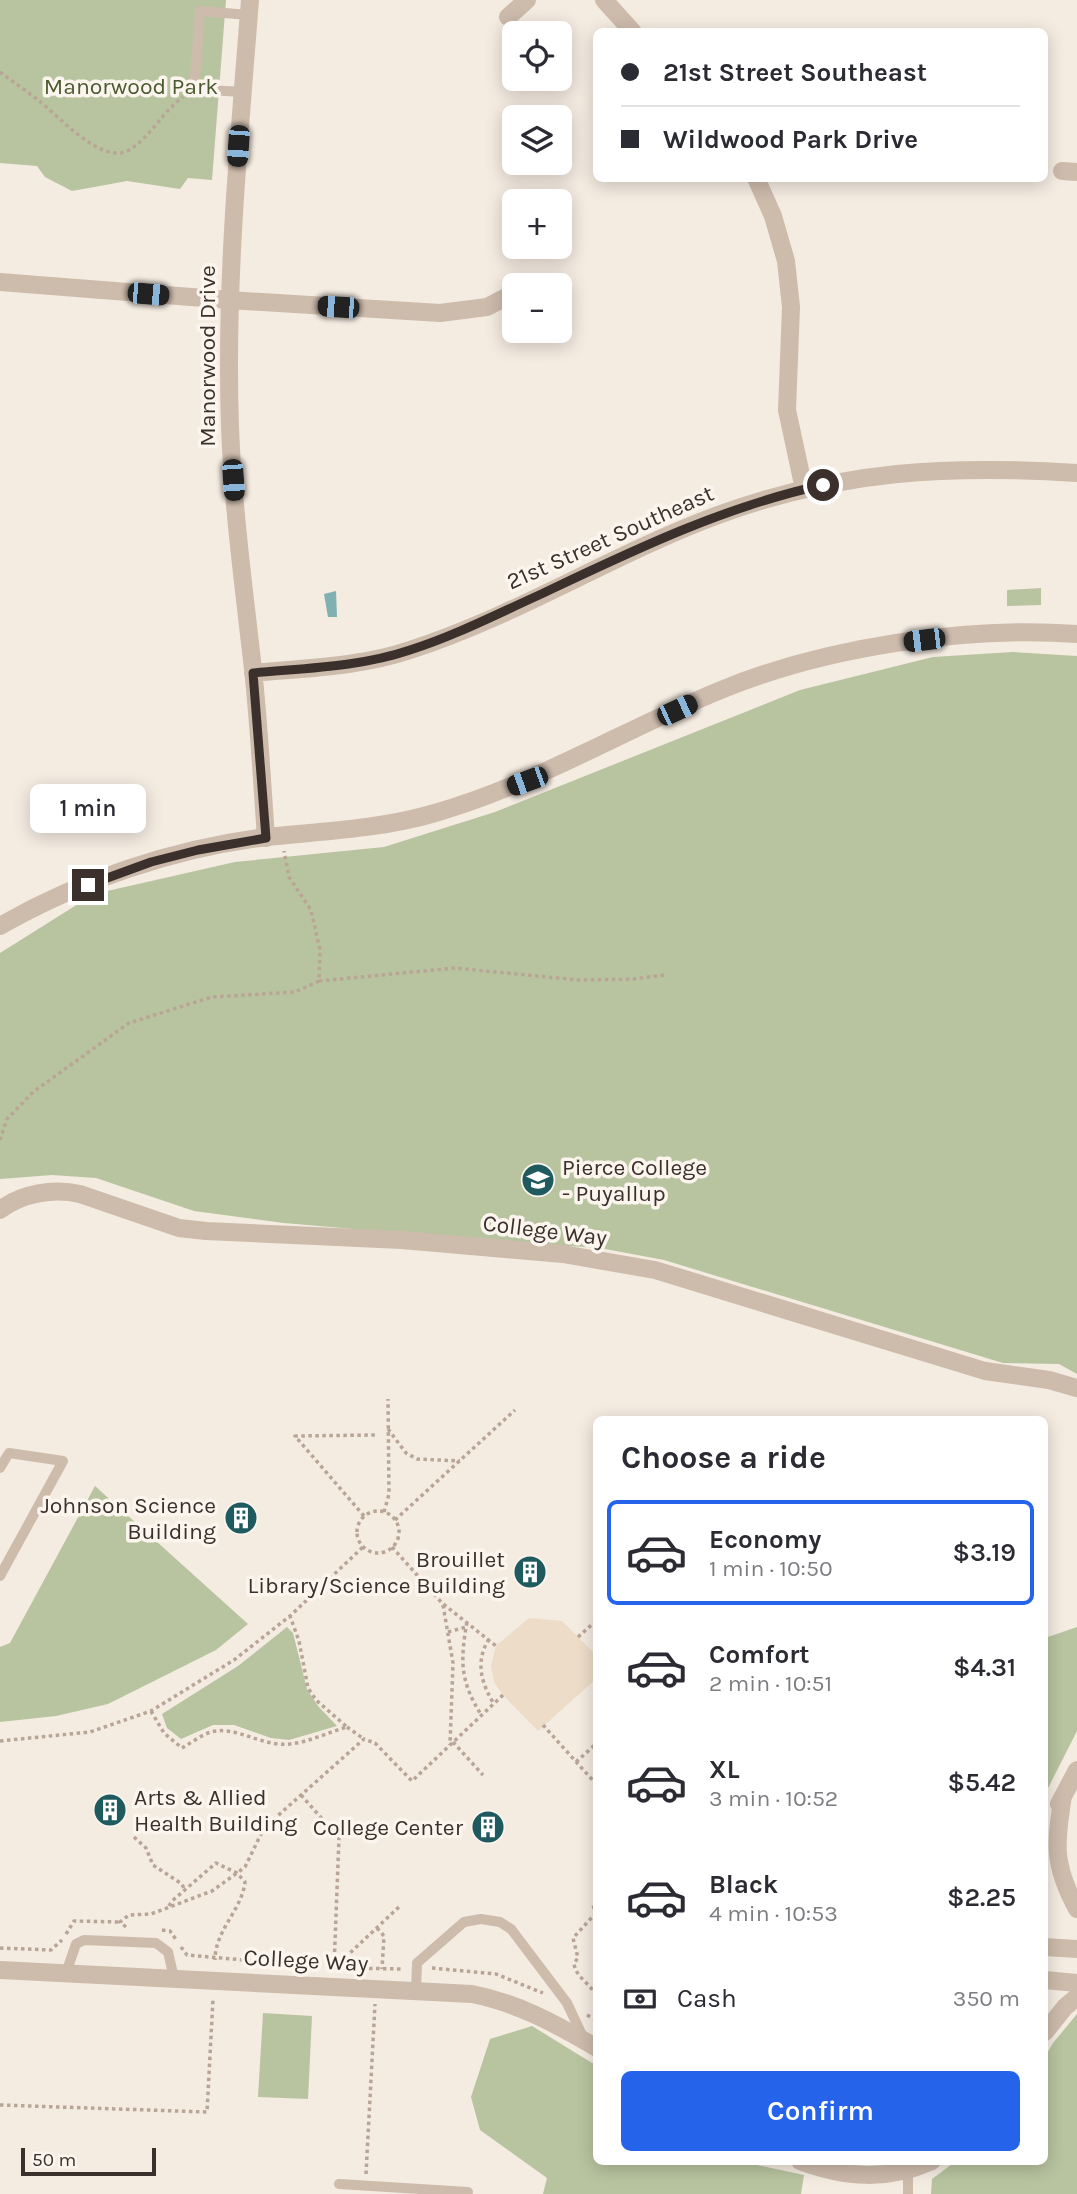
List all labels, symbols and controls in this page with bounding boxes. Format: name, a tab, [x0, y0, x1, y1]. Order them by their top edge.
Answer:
map controls	[502, 21, 572, 343]
button: locate	[502, 21, 572, 91]
text: 21st Street Southeast	[663, 57, 927, 88]
park label: Manorwood Park	[44, 73, 218, 100]
button: layers	[502, 105, 572, 175]
car	[227, 124, 250, 168]
text: Wildwood Park Drive	[663, 124, 918, 155]
button: +	[502, 189, 572, 259]
street label: Manorwood Drive	[194, 265, 221, 447]
button: −	[502, 273, 572, 343]
car	[127, 282, 170, 306]
car	[317, 295, 360, 319]
car	[222, 458, 245, 502]
route start	[807, 469, 839, 501]
street label: 21st Street Southeast	[502, 479, 718, 595]
car	[902, 627, 947, 653]
car	[654, 692, 701, 728]
car	[504, 764, 551, 798]
callout: 1 min	[30, 784, 146, 832]
text: 1 min	[59, 795, 117, 822]
route end	[72, 869, 104, 901]
place label: Pierce College - Puyallup	[562, 1154, 707, 1207]
school or university icon: Pierce College - Puyallup	[519, 1161, 557, 1199]
street label: College Way	[481, 1209, 609, 1252]
text: Choose a ride	[621, 1439, 826, 1476]
place label: Johnson Science Building	[40, 1492, 216, 1545]
building icon: Johnson Science Building	[222, 1499, 260, 1537]
icon: car	[625, 1521, 688, 1584]
text: Economy	[709, 1524, 821, 1555]
text: $3.19	[952, 1537, 1016, 1568]
place label: Brouillet Library/Science Building	[248, 1546, 505, 1599]
building icon: Brouillet Library/Science Building	[511, 1553, 549, 1591]
text: 1 min · 10:50	[709, 1555, 833, 1582]
icon: car	[625, 1636, 688, 1699]
text: Comfort	[709, 1639, 810, 1670]
text: $4.31	[953, 1652, 1016, 1683]
text: 2 min · 10:51	[709, 1670, 832, 1697]
icon: car	[625, 1751, 688, 1814]
text: XL	[709, 1754, 740, 1785]
text: $5.42	[947, 1767, 1016, 1798]
place label: Arts & Allied Health Building	[134, 1784, 297, 1837]
text: 3 min · 10:52	[709, 1785, 838, 1812]
building icon: Arts & Allied Health Building	[91, 1791, 129, 1829]
building icon: College Center	[469, 1808, 507, 1846]
place label: College Center	[313, 1814, 464, 1841]
icon: car	[625, 1866, 688, 1929]
text: Black	[709, 1869, 778, 1900]
text: $2.25	[947, 1882, 1016, 1913]
text: 4 min · 10:53	[709, 1900, 838, 1927]
street label: College Way	[243, 1944, 369, 1977]
icon: cash	[621, 1980, 659, 2018]
text: Cash	[677, 1983, 737, 2014]
text: 350 m	[953, 1985, 1020, 2012]
button: Confirm	[621, 2071, 1020, 2151]
scale bar	[21, 2145, 156, 2177]
text: 50 m	[32, 2149, 76, 2171]

